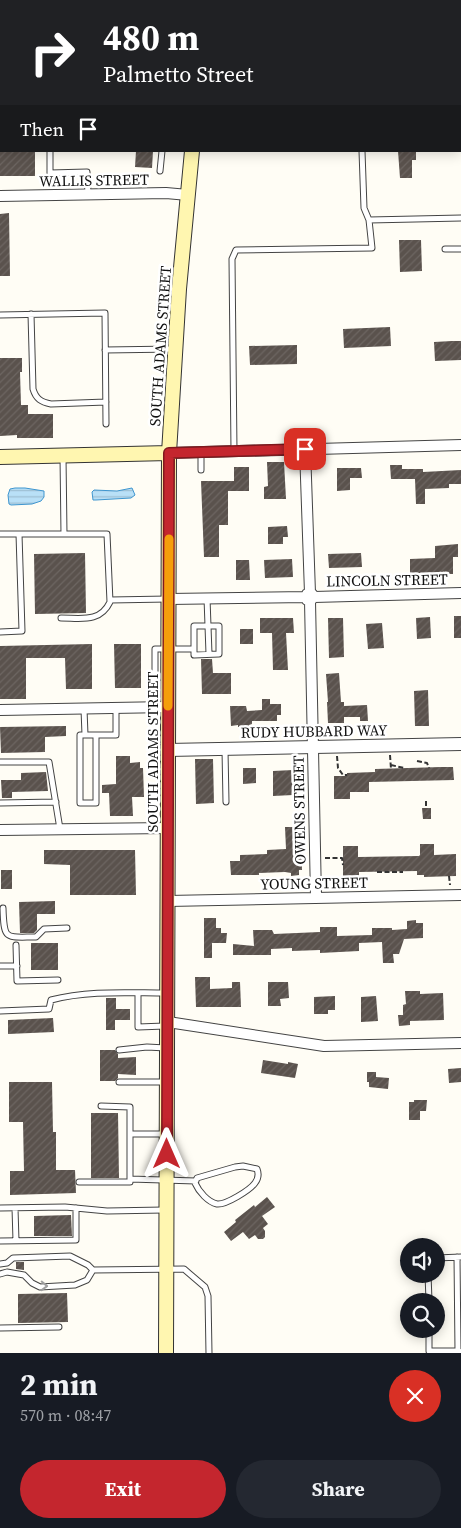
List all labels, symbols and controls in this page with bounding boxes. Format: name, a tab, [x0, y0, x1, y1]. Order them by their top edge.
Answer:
text: 480 m	[103, 14, 199, 62]
icon: right	[20, 20, 85, 85]
text: Palmetto Street	[103, 59, 253, 89]
icon: arrive	[74, 115, 102, 143]
text: Then	[20, 116, 64, 142]
street label: WALLIS STREET	[39, 169, 149, 191]
street label: SOUTH ADAMS STREET	[144, 265, 176, 427]
pin	[284, 428, 326, 470]
icon: arrive	[291, 435, 319, 463]
street label: LINCOLN STREET	[326, 568, 448, 592]
street label: SOUTH ADAMS STREET	[142, 672, 163, 832]
street label: RUDY HUBBARD WAY	[240, 719, 388, 743]
street label: OWENS STREET	[288, 755, 310, 865]
street label: YOUNG STREET	[260, 872, 368, 894]
position arrow	[140, 1127, 192, 1179]
map controls	[400, 1238, 445, 1338]
button: sound	[400, 1238, 445, 1283]
one-way arrow	[40, 1280, 48, 1291]
button: search	[400, 1293, 445, 1338]
text: 2 min	[20, 1364, 98, 1405]
button: close	[389, 1370, 441, 1422]
text: 570 m · 08:47	[20, 1404, 111, 1426]
button: Exit	[20, 1460, 226, 1518]
button: Share	[236, 1460, 441, 1518]

